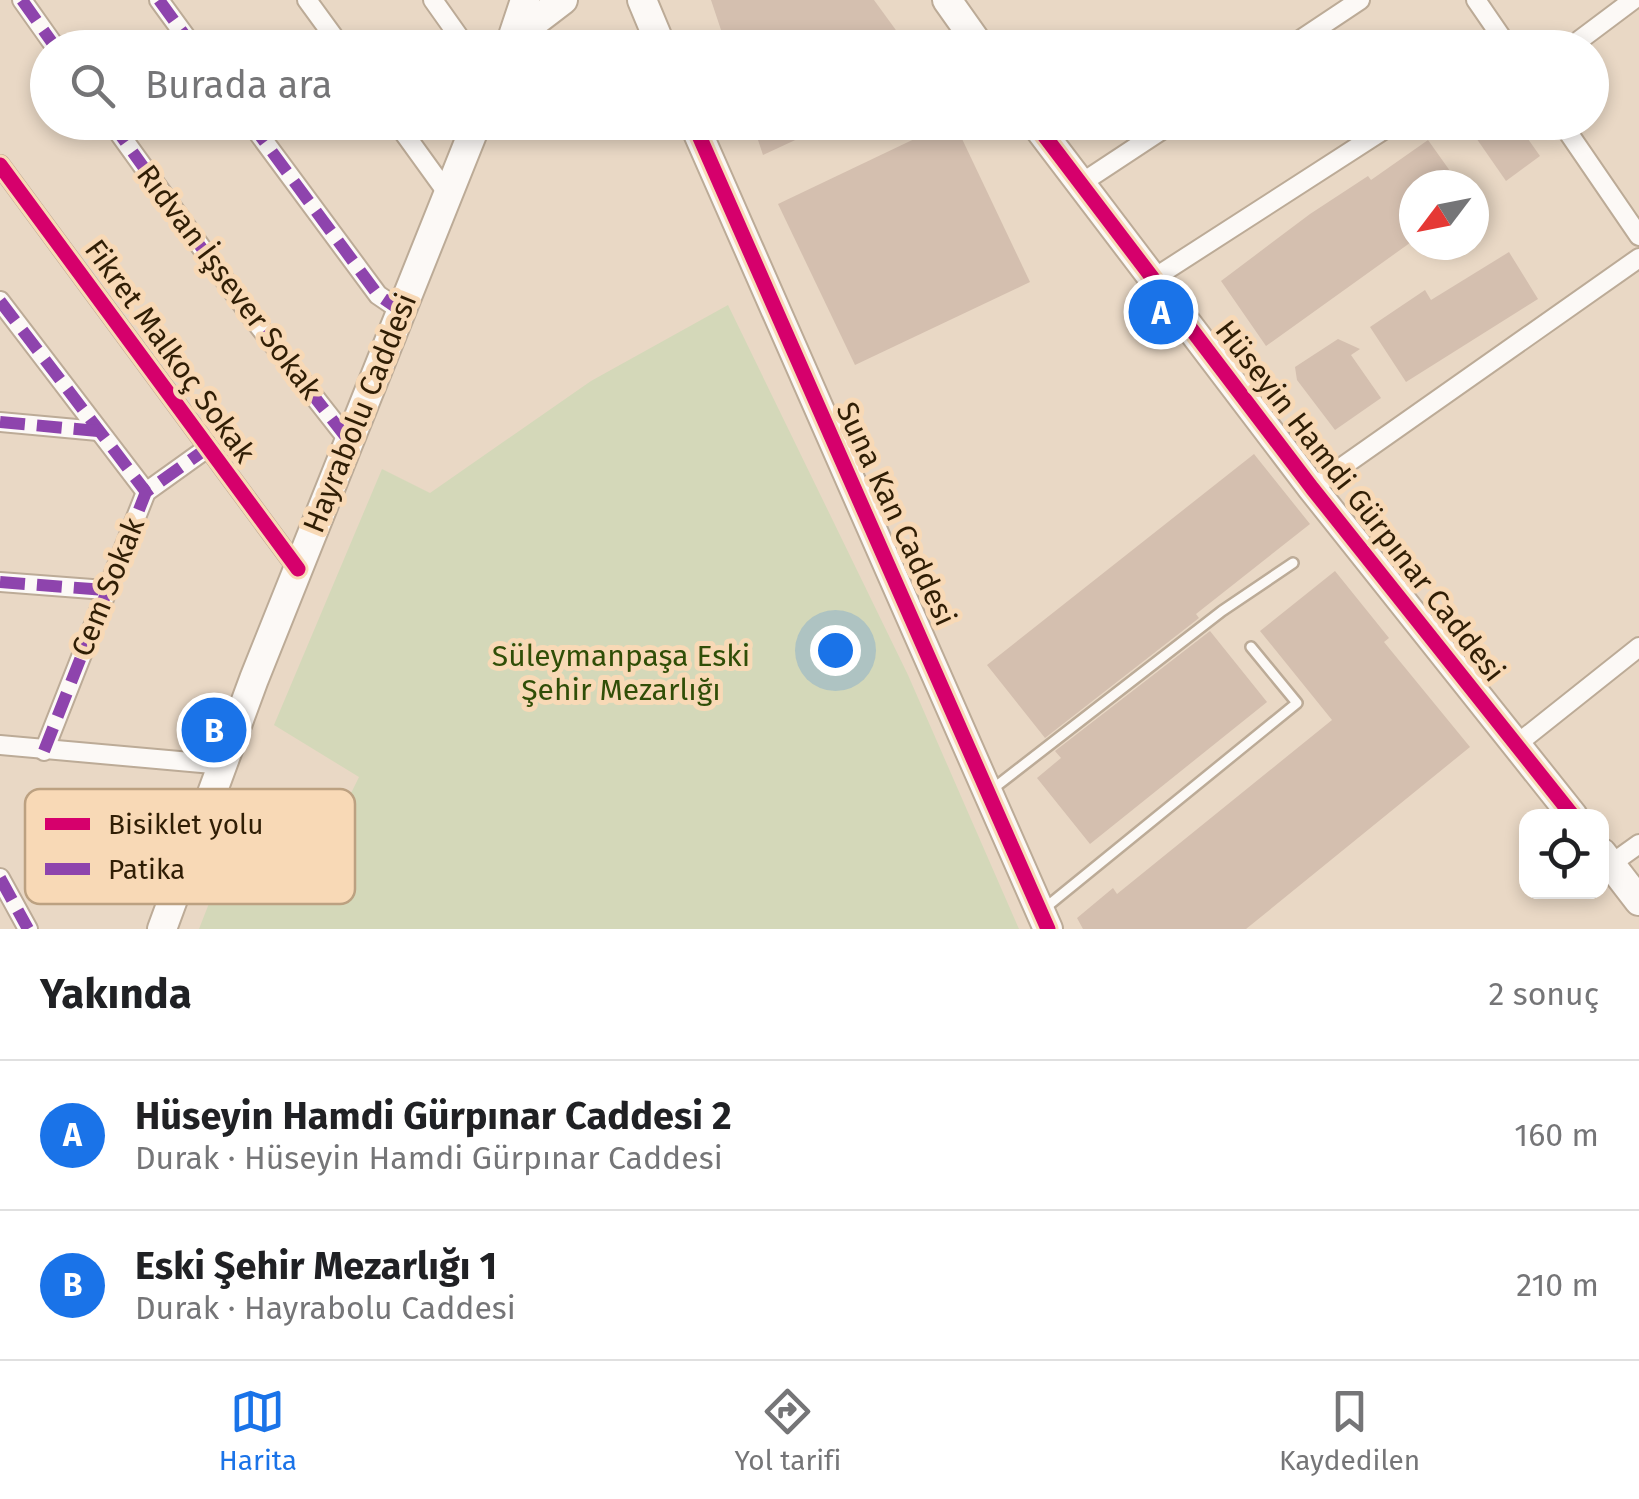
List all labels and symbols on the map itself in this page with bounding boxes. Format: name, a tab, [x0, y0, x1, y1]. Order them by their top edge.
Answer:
street label: Rıdvan İşsever Sokak	[129, 158, 329, 407]
north arrow	[1399, 170, 1489, 260]
street label: Fikret Malkoç Sokak	[77, 232, 263, 470]
pin: A	[1128, 274, 1194, 350]
street label: Hayrabolu Caddesi	[296, 288, 424, 538]
street label: Hüseyin Hamdi Gürpınar Caddesi	[1208, 313, 1512, 689]
street label: Suna Kan Caddesi	[828, 397, 964, 631]
street label: Cem Sokak	[64, 512, 152, 662]
your location	[810, 625, 861, 676]
park label: Süleymanpaşa Eski Şehir Mezarlığı	[492, 638, 750, 708]
pin: B	[182, 692, 246, 768]
legend	[25, 789, 355, 904]
text: Bisiklet yolu	[108, 808, 264, 841]
text: Patika	[108, 853, 185, 886]

